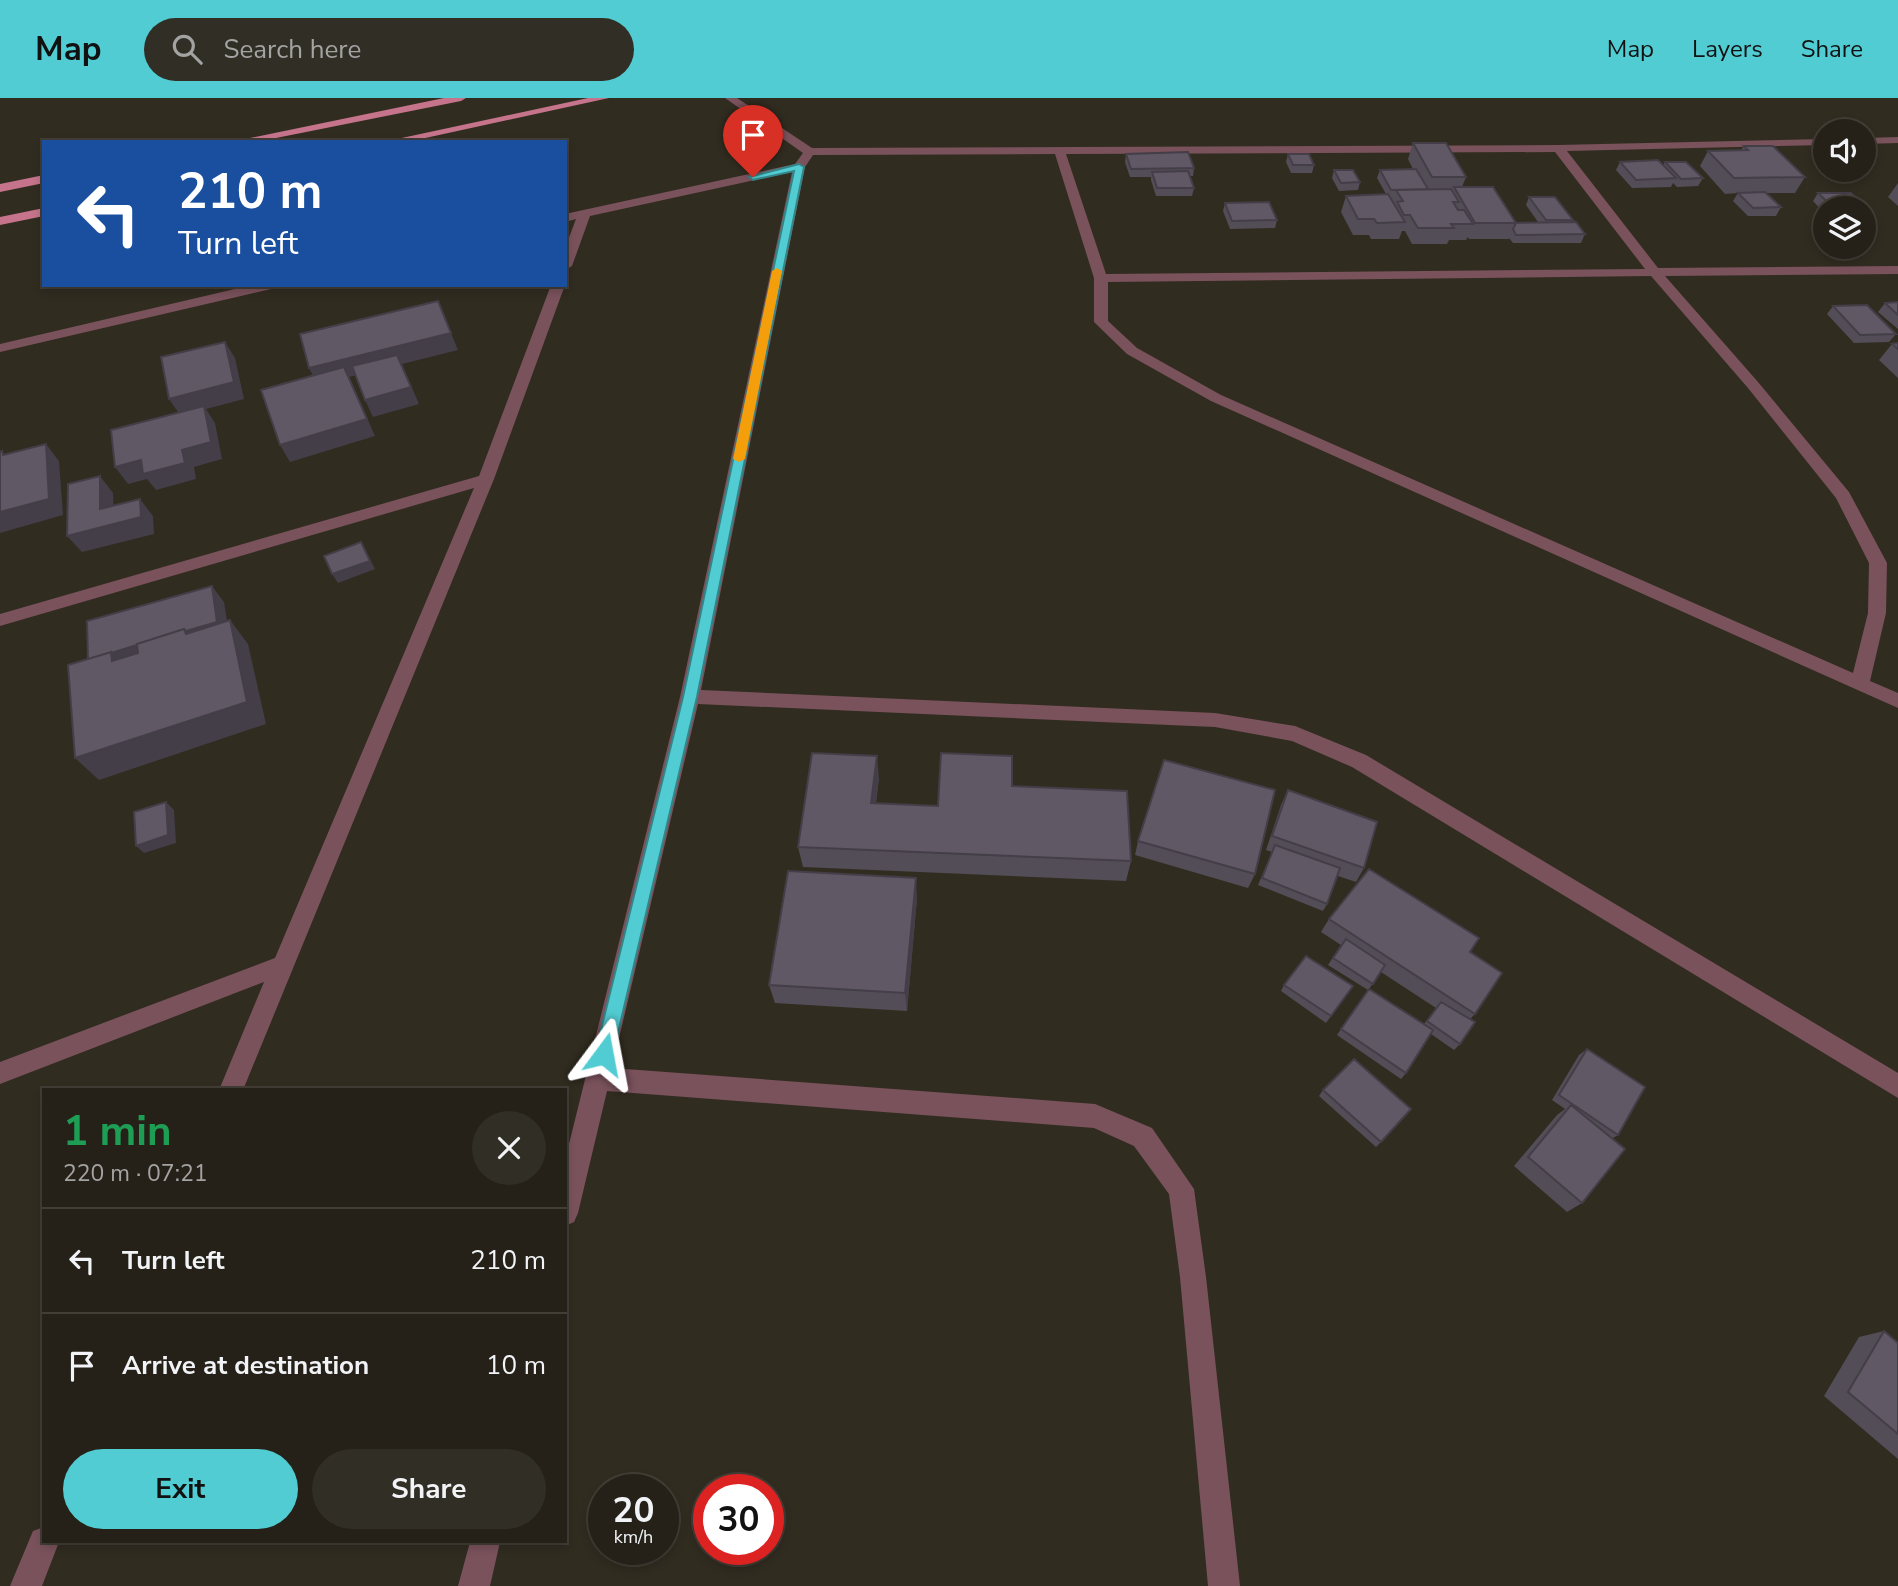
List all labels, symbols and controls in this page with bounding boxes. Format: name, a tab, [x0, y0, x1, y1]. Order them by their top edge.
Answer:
search box	[144, 18, 634, 81]
text: Map	[35, 27, 102, 72]
icon: search	[168, 30, 206, 68]
text: Search here	[224, 32, 361, 67]
text: Map	[1607, 33, 1654, 65]
text: Layers	[1692, 33, 1763, 65]
text: Share	[1801, 33, 1863, 65]
pin	[723, 105, 783, 177]
icon: arrive	[734, 116, 772, 154]
map controls	[1813, 119, 1876, 259]
button: sound	[1813, 119, 1876, 182]
text: 210 m	[178, 158, 322, 225]
icon: left	[63, 168, 154, 259]
button: layers	[1813, 196, 1876, 259]
text: Turn left	[178, 222, 298, 265]
position arrow	[567, 1017, 641, 1091]
text: 1 min	[63, 1103, 172, 1160]
button: close	[472, 1111, 546, 1185]
text: 220 m · 07:21	[63, 1158, 208, 1189]
icon: left	[63, 1242, 101, 1280]
text: Turn left	[122, 1243, 225, 1278]
text: 210 m	[470, 1243, 546, 1278]
icon: arrive	[63, 1347, 101, 1385]
text: Arrive at destination	[122, 1348, 369, 1383]
text: 10 m	[486, 1348, 546, 1383]
button: Exit	[63, 1449, 298, 1529]
button: Share	[312, 1449, 546, 1529]
speed limit sign: 30	[693, 1474, 784, 1565]
text: 20	[612, 1487, 655, 1534]
text: km/h	[614, 1525, 653, 1549]

